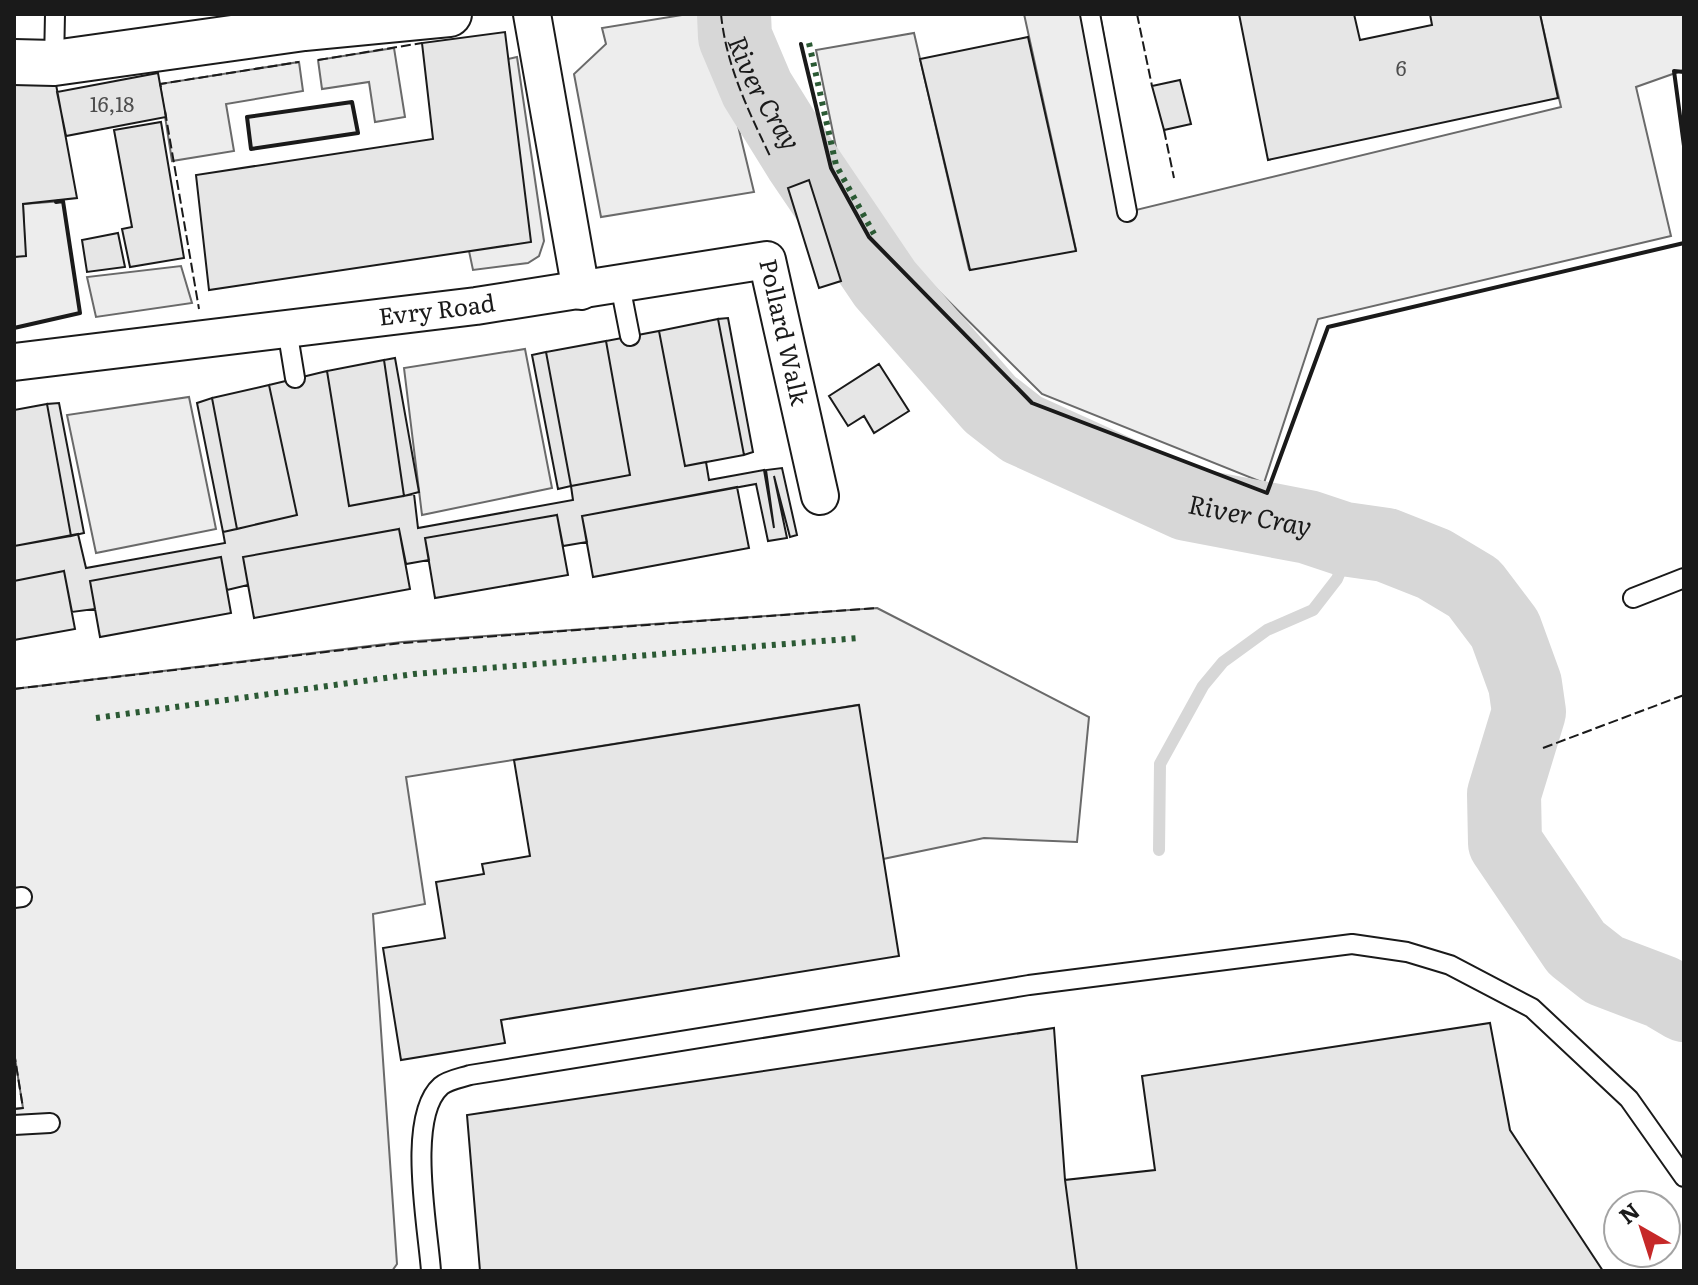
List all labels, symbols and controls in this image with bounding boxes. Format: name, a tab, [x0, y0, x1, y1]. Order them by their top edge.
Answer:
water label: River Cray	[720, 29, 812, 157]
house number: 6	[1396, 52, 1407, 82]
house number: 16,18	[90, 88, 134, 118]
street label: Pollard Walk	[752, 255, 819, 409]
street label: Evry Road	[376, 283, 498, 333]
water label: River Cray	[1185, 483, 1315, 544]
north arrow	[1602, 1189, 1682, 1269]
text: N	[1611, 1194, 1646, 1231]

